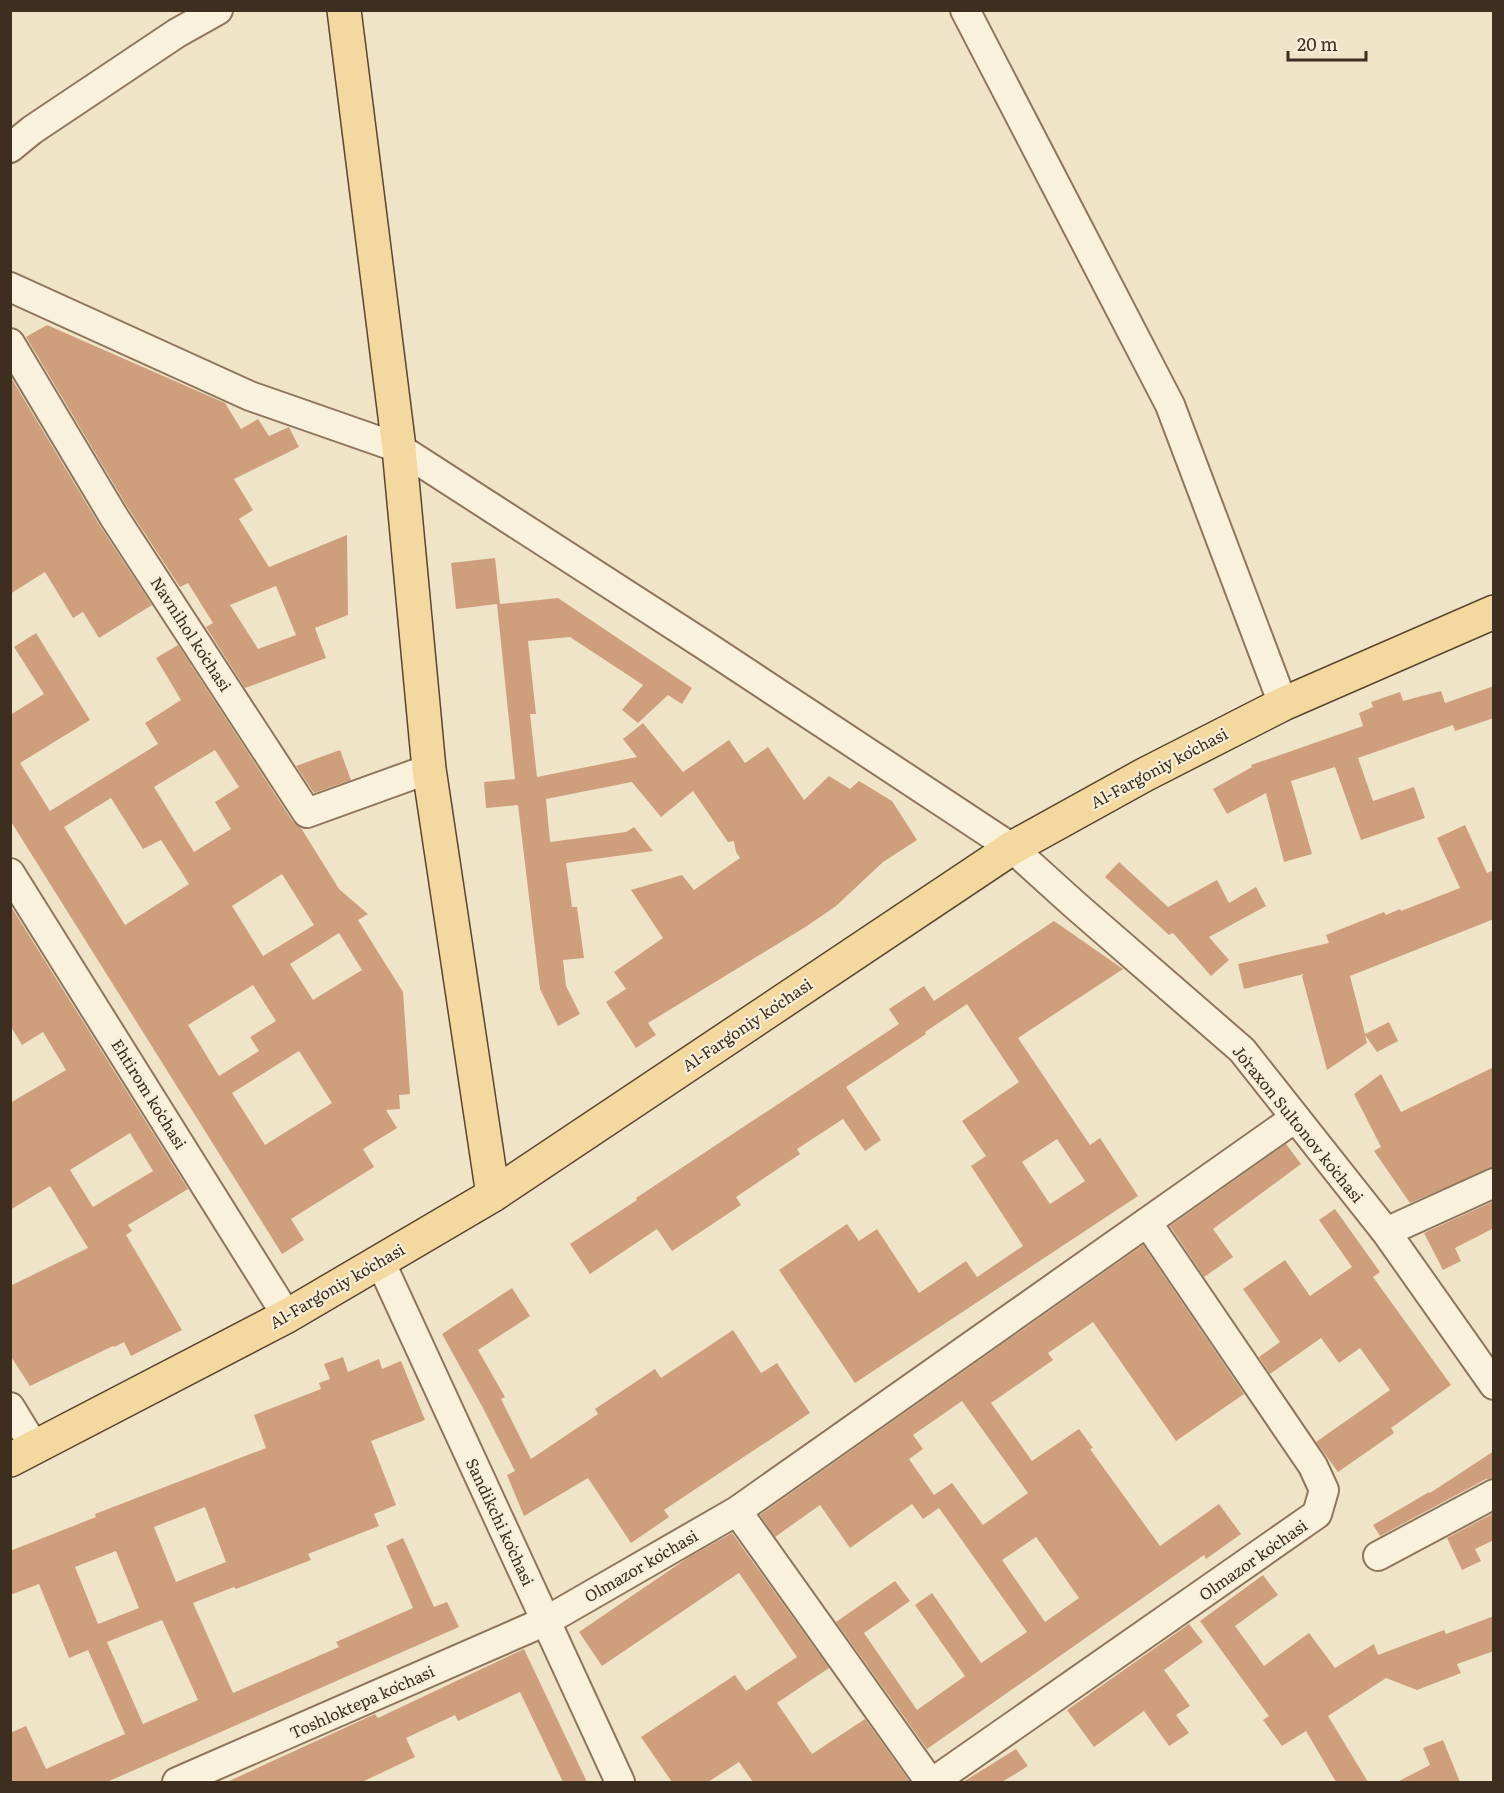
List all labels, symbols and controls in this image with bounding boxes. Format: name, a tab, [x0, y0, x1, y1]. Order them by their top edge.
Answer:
scale bar	[1288, 24, 1366, 62]
text: 20 m	[1297, 30, 1338, 57]
street label: Navnihol koʻchasi	[146, 571, 238, 696]
street label: Al-Fargʻoniy koʻchasi	[1086, 721, 1231, 814]
street label: Al-Fargʻoniy koʻchasi	[677, 972, 816, 1077]
street label: Ehtirom koʻchasi	[106, 1034, 193, 1153]
street label: Joʻraxon Sultonov koʻchasi	[1228, 1039, 1370, 1207]
street label: Al-Fargʻoniy koʻchasi	[264, 1237, 409, 1334]
street label: Sandikchi koʻchasi	[461, 1454, 541, 1589]
street label: Olmazor koʻchasi	[1193, 1513, 1312, 1606]
street label: Olmazor koʻchasi	[579, 1523, 702, 1607]
street label: Toshloktepa koʻchasi	[285, 1658, 438, 1744]

